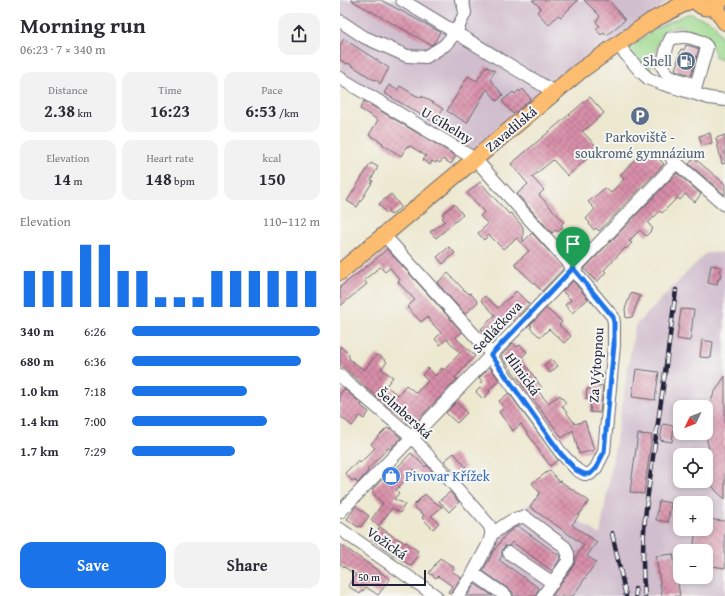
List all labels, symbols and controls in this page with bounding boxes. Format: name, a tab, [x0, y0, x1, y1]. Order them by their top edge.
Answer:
text: Morning run	[20, 9, 146, 41]
button: share	[278, 13, 320, 55]
text: 06:23 · 7 × 340 m	[20, 40, 106, 59]
fuel station icon: Shell	[675, 50, 697, 72]
place label: Shell	[643, 51, 672, 71]
text: Distance	[48, 82, 88, 98]
text: Time	[158, 82, 182, 98]
text: Pace	[261, 82, 283, 98]
text: 2.38	[44, 98, 75, 123]
text: 16:23	[150, 98, 190, 123]
text: 6:53	[245, 98, 277, 123]
street label: Zavadilská	[481, 101, 541, 157]
street label: U Cihelny	[417, 102, 477, 148]
text: km	[75, 105, 92, 121]
text: /km	[277, 105, 299, 121]
parking icon: Parkoviště - soukromé gymnázium	[629, 105, 651, 127]
place label: Parkoviště - soukromé gymnázium	[575, 127, 706, 163]
text: Elevation	[46, 150, 90, 166]
text: Heart rate	[146, 150, 194, 166]
text: kcal	[263, 150, 281, 166]
text: 14	[53, 166, 71, 191]
text: 148	[145, 166, 172, 191]
text: 150	[259, 166, 285, 191]
text: m	[71, 173, 83, 189]
text: bpm	[172, 173, 195, 189]
text: Elevation	[20, 212, 71, 231]
text: 110–112 m	[263, 212, 320, 231]
pin	[556, 227, 590, 268]
icon: arrive	[562, 233, 584, 255]
street label: Sedláčkova	[468, 296, 527, 357]
text: 340 m	[20, 322, 54, 341]
text: 6:26	[84, 322, 106, 341]
street label: Za Výtopnou	[583, 326, 609, 403]
street label: Hlinická	[501, 348, 546, 400]
text: 680 m	[20, 352, 54, 371]
text: 6:36	[84, 352, 106, 371]
text: 1.0 km	[20, 382, 59, 401]
text: 7:18	[84, 382, 106, 401]
street label: Šelmberská	[373, 383, 437, 443]
north arrow	[673, 400, 713, 440]
map controls	[673, 400, 713, 584]
text: 1.4 km	[20, 412, 59, 431]
text: 7:00	[84, 412, 106, 431]
text: 1.7 km	[20, 442, 59, 461]
text: 7:29	[84, 442, 106, 461]
button: locate	[673, 448, 713, 488]
shop icon: Pivovar Křížek	[380, 465, 402, 487]
place label: Pivovar Křížek	[405, 466, 491, 486]
button: +	[673, 496, 713, 536]
street label: Vožická	[363, 522, 412, 564]
button: Save	[20, 542, 166, 588]
button: Share	[174, 542, 320, 588]
button: −	[673, 544, 713, 584]
scale bar	[352, 568, 426, 587]
text: 50 m	[358, 569, 380, 585]

